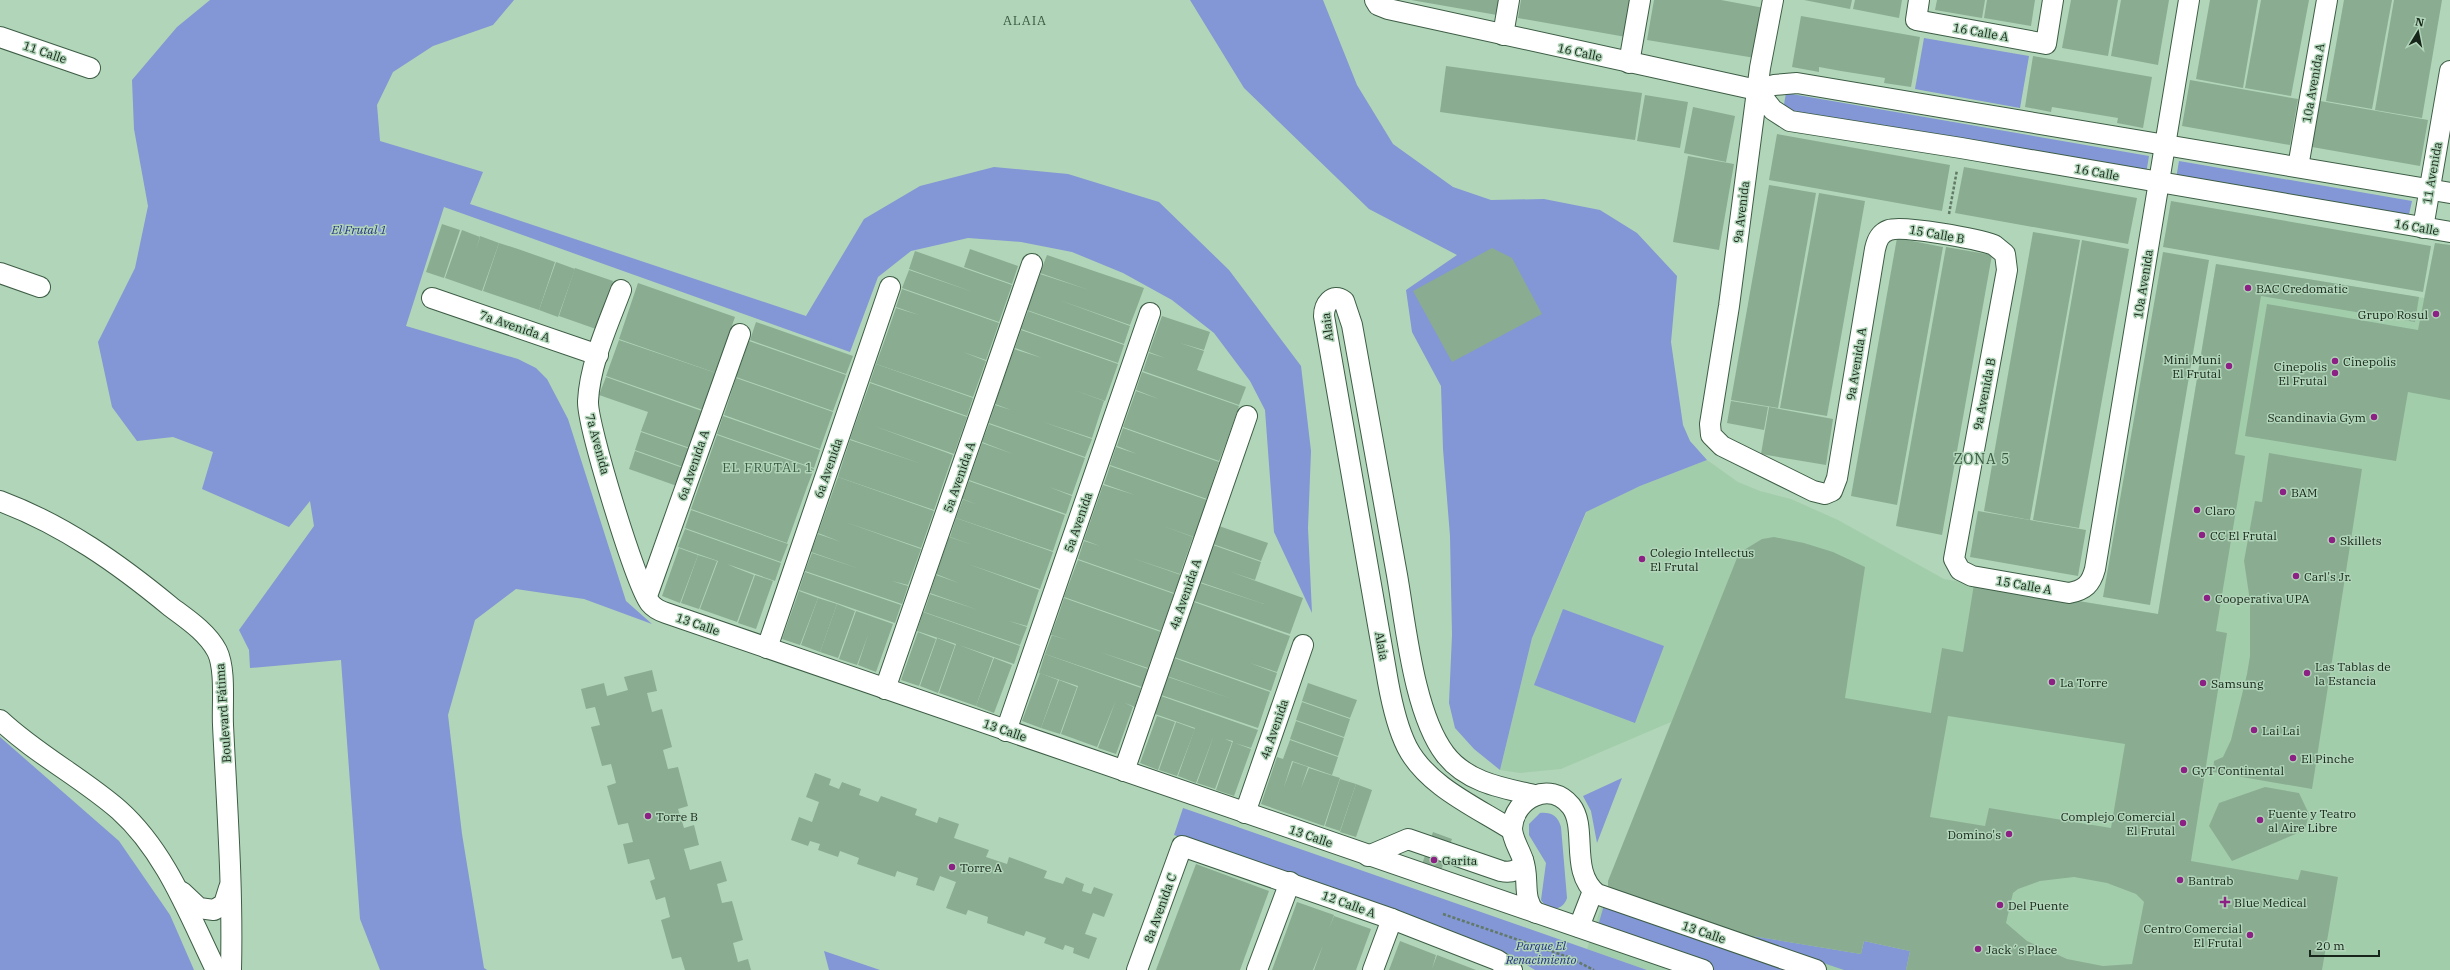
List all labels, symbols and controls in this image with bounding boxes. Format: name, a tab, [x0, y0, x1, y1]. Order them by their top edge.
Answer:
district label: ALAIA	[1003, 12, 1047, 29]
north arrow	[2398, 12, 2438, 52]
text: N	[2414, 15, 2426, 30]
street label: 16 Calle A	[1952, 20, 2011, 44]
street label: 11 Calle	[21, 38, 69, 66]
street label: 16 Calle	[1556, 40, 1604, 64]
street label: 10a Avenida A	[2299, 41, 2328, 124]
street label: 11 Avenida	[2419, 140, 2445, 205]
street label: 16 Calle	[2074, 161, 2120, 183]
street label: 9a Avenida	[1730, 180, 1752, 244]
street label: 16 Calle	[2394, 216, 2440, 238]
park label: El Frutal 1	[331, 222, 386, 237]
street label: 15 Calle B	[1908, 222, 1966, 246]
street label: 10a Avenida	[2130, 248, 2156, 320]
place label: BAC Credomatic	[2256, 281, 2348, 296]
marker: BAC Credomatic	[2243, 283, 2253, 293]
street label: 7a Avenida A	[478, 307, 553, 345]
place label: Grupo Rosul	[2358, 307, 2428, 322]
marker: Grupo Rosul	[2431, 309, 2441, 319]
street label: Alaia	[1318, 311, 1336, 342]
street label: 9a Avenida A	[1843, 326, 1869, 401]
place label: Mini Muni El Frutal	[2163, 352, 2221, 381]
place label: Cinepolis	[2343, 354, 2396, 369]
marker: Cinepolis	[2330, 356, 2340, 366]
street label: 9a Avenida B	[1970, 357, 1998, 431]
place label: Cinepolis El Frutal	[2274, 359, 2327, 388]
marker: Mini Muni El Frutal	[2224, 361, 2234, 371]
marker: Cinepolis El Frutal	[2330, 368, 2340, 378]
place label: Scandinavia Gym	[2267, 410, 2367, 425]
street label: 7a Avenida	[583, 412, 613, 477]
marker: Scandinavia Gym	[2369, 412, 2379, 422]
street label: 6a Avenida A	[674, 427, 712, 502]
street label: 6a Avenida	[811, 436, 845, 500]
street label: 5a Avenida A	[940, 439, 978, 514]
district label: ZONA 5	[1954, 450, 2010, 468]
district label: EL FRUTAL 1	[722, 459, 814, 476]
place label: BAM	[2291, 485, 2318, 500]
marker: BAM	[2278, 487, 2288, 497]
street label: 5a Avenida	[1061, 490, 1095, 554]
place label: Claro	[2205, 503, 2235, 518]
marker: Claro	[2192, 505, 2202, 515]
place label: CC El Frutal	[2210, 528, 2277, 543]
marker: CC El Frutal	[2197, 530, 2207, 540]
place label: Skillets	[2340, 533, 2382, 548]
marker: Skillets	[2327, 535, 2337, 545]
place label: Colegio Intellectus El Frutal	[1650, 545, 1754, 574]
marker: Colegio Intellectus El Frutal	[1637, 554, 1647, 564]
street label: 4a Avenida A	[1166, 556, 1204, 631]
place label: Carl's Jr.	[2304, 569, 2351, 584]
marker: Carl's Jr.	[2291, 571, 2301, 581]
street label: 15 Calle A	[1995, 573, 2054, 597]
place label: Cooperativa UPA	[2215, 591, 2310, 606]
marker: Cooperativa UPA	[2202, 593, 2212, 603]
street label: 13 Calle	[674, 610, 722, 638]
street label: Alaia	[1372, 631, 1392, 662]
place label: Las Tablas de la Estancia	[2315, 659, 2391, 688]
street label: Boulevard Fátima	[212, 662, 234, 763]
marker: Las Tablas de la Estancia	[2302, 668, 2312, 678]
place label: La Torre	[2060, 675, 2108, 690]
place label: Samsung	[2211, 676, 2264, 691]
marker: La Torre	[2047, 677, 2057, 687]
marker: Samsung	[2198, 678, 2208, 688]
street label: 4a Avenida	[1257, 697, 1291, 761]
street label: 13 Calle	[981, 716, 1029, 744]
place label: Lai Lai	[2262, 723, 2300, 738]
marker: Lai Lai	[2249, 725, 2259, 735]
place label: El Pinche	[2301, 751, 2354, 766]
marker: El Pinche	[2288, 753, 2298, 763]
place label: GyT Continental	[2192, 763, 2284, 778]
marker: GyT Continental	[2179, 765, 2189, 775]
place label: Fuente y Teatro al Aire Libre	[2268, 806, 2356, 835]
place label: Torre B	[656, 809, 698, 824]
place label: Complejo Comercial El Frutal	[2061, 809, 2175, 838]
marker: Torre B	[643, 811, 653, 821]
marker: Fuente y Teatro al Aire Libre	[2255, 815, 2265, 825]
marker: Complejo Comercial El Frutal	[2178, 818, 2188, 828]
street label: 13 Calle	[1287, 822, 1335, 850]
place label: Domino's	[1948, 827, 2001, 842]
marker: Domino's	[2004, 829, 2014, 839]
place label: Garita	[1442, 853, 1478, 868]
marker: Garita	[1429, 855, 1439, 865]
place label: Torre A	[960, 860, 1003, 875]
marker: Torre A	[947, 862, 957, 872]
street label: 8a Avenida C	[1140, 871, 1180, 945]
place label: Bantrab	[2188, 873, 2233, 888]
marker: Bantrab	[2175, 875, 2185, 885]
street label: 12 Calle A	[1320, 887, 1379, 921]
place label: Blue Medical	[2234, 895, 2307, 910]
marker: Blue Medical	[2219, 896, 2231, 908]
place label: Del Puente	[2008, 898, 2069, 913]
marker: Del Puente	[1995, 900, 2005, 910]
street label: 13 Calle	[1680, 918, 1728, 946]
place label: Centro Comercial El Frutal	[2143, 921, 2242, 950]
marker: Centro Comercial El Frutal	[2245, 930, 2255, 940]
scale bar	[2310, 932, 2379, 958]
park label: Parque El Renacimiento	[1505, 938, 1576, 967]
text: 20 m	[2316, 938, 2345, 953]
place label: Jack´s Place	[1986, 942, 2057, 957]
marker: Jack´s Place	[1973, 944, 1983, 954]

